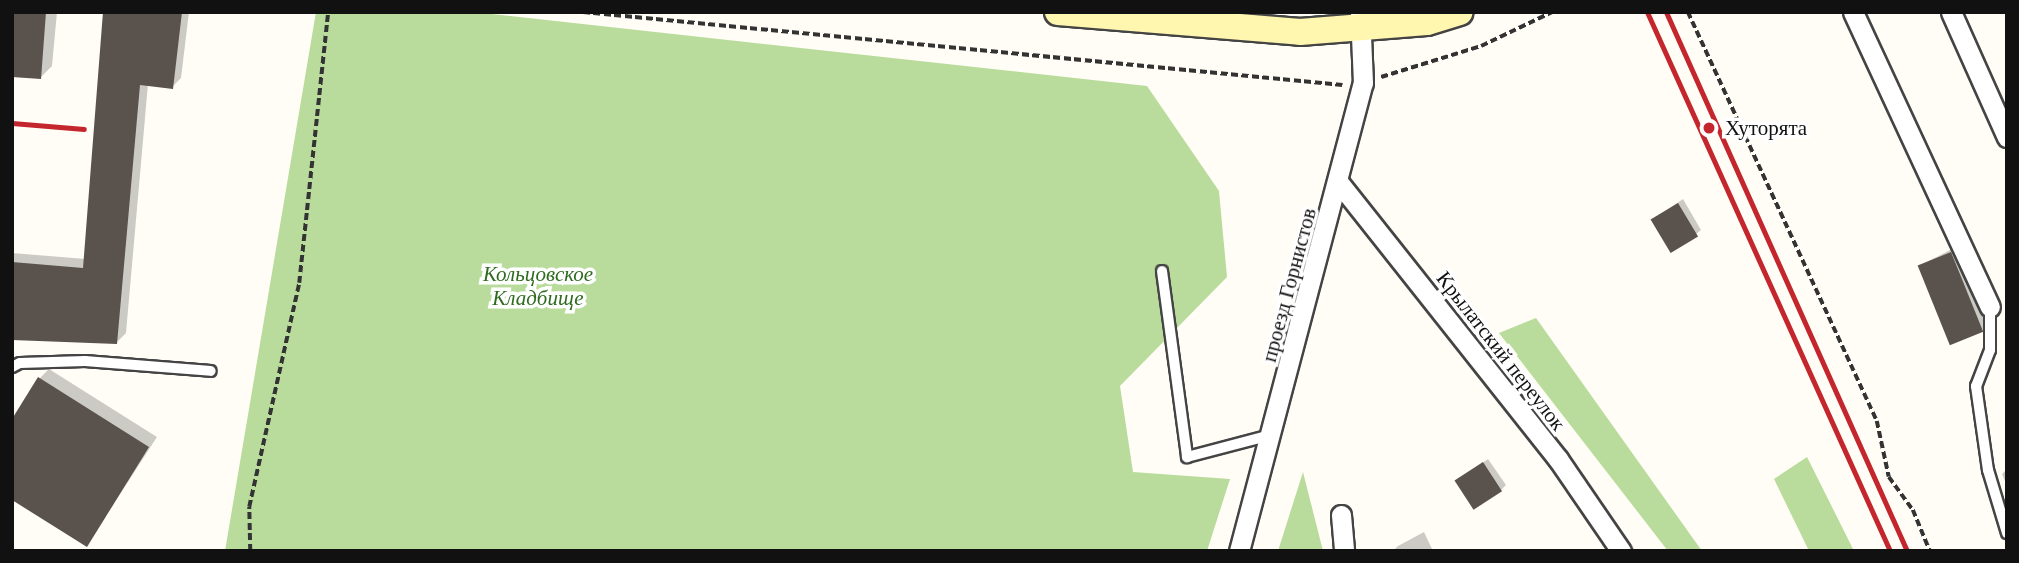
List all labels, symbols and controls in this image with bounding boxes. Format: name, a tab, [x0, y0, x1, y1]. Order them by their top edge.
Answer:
place label: Хуторята	[1725, 115, 1807, 141]
marker: Хуторята	[1699, 118, 1719, 138]
street label: проезд Горнистов	[1256, 205, 1322, 365]
park label: Кольцовское Кладбище	[483, 261, 593, 311]
street label: Крылатский переулок	[1431, 266, 1571, 436]

